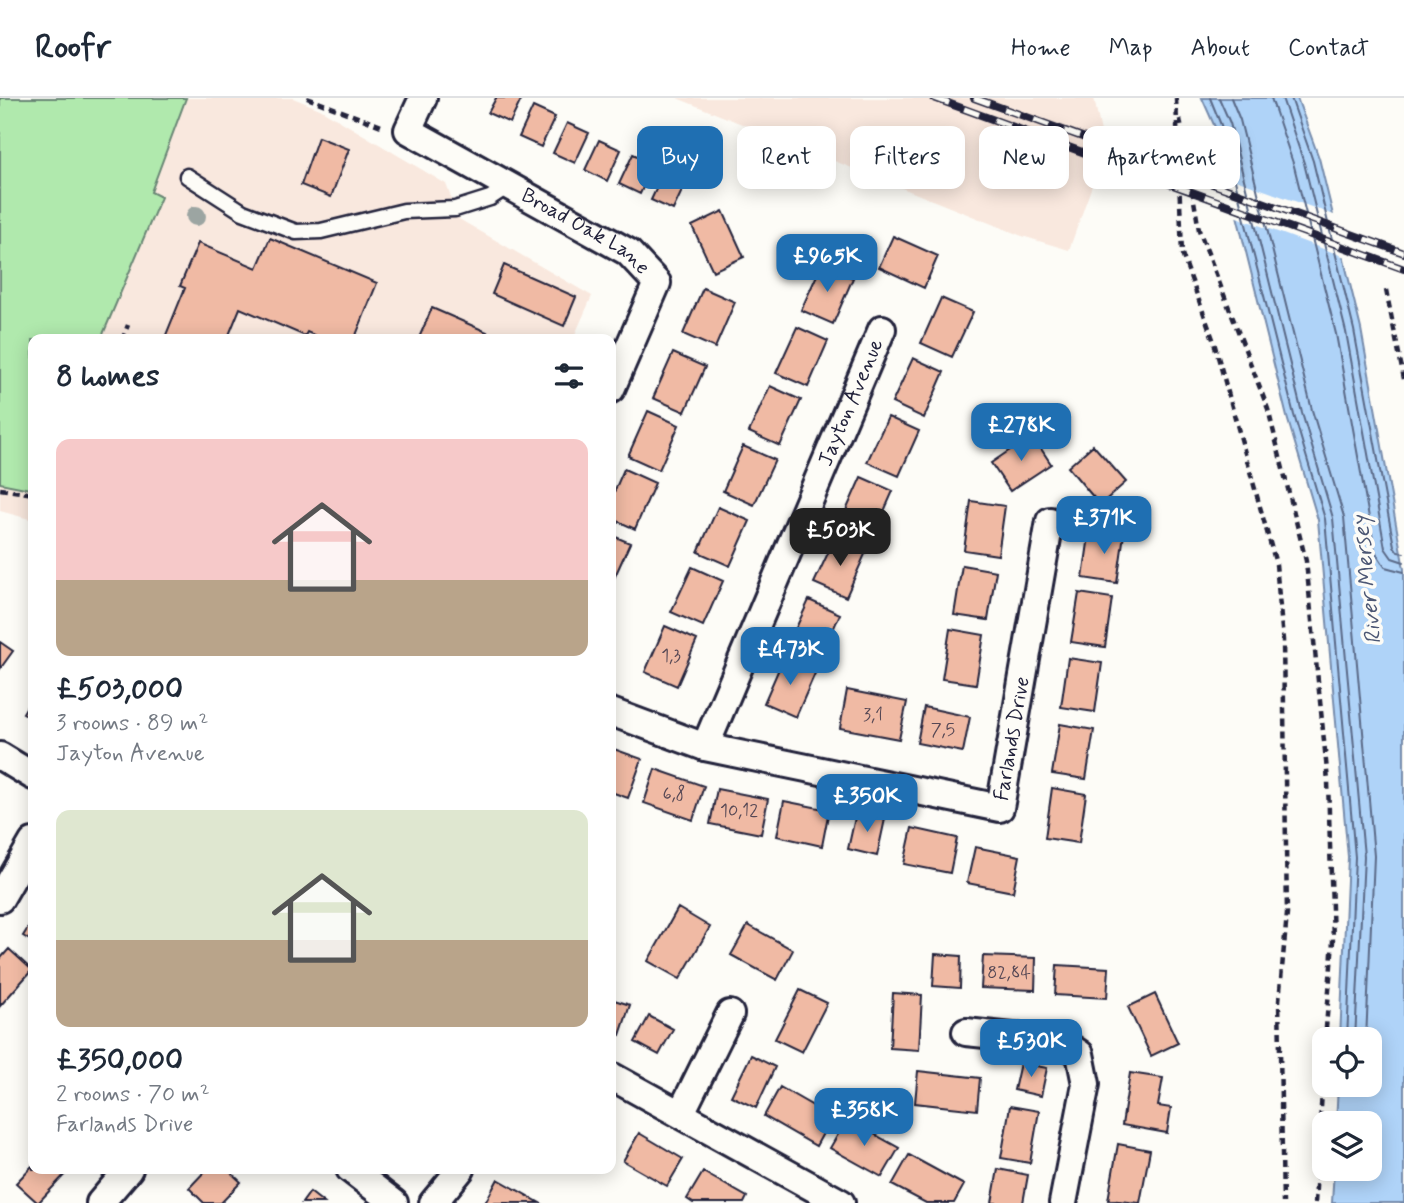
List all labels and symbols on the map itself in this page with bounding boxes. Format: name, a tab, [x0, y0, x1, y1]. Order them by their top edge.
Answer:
street label: Broad Oak Lane	[516, 181, 656, 281]
pin: £965K	[778, 234, 876, 294]
street label: Jayton Avenue	[811, 335, 890, 471]
pin: £278K	[972, 404, 1070, 463]
pin: £371K	[1055, 496, 1153, 556]
pin: £503K	[791, 508, 889, 568]
water label: River Mersey	[1346, 512, 1390, 646]
pin: £473K	[741, 628, 839, 687]
house number: 1,3	[661, 644, 681, 668]
street label: Farlands Drive	[988, 674, 1037, 803]
house number: 3,1	[863, 703, 883, 727]
house number: 7,5	[931, 718, 955, 742]
pin: £350K	[818, 774, 916, 834]
house number: 6,8	[663, 782, 685, 806]
house number: 10,12	[720, 799, 758, 823]
house number: 82,84	[987, 961, 1031, 985]
pin: £530K	[982, 1020, 1080, 1079]
pin: £358K	[815, 1088, 913, 1148]

